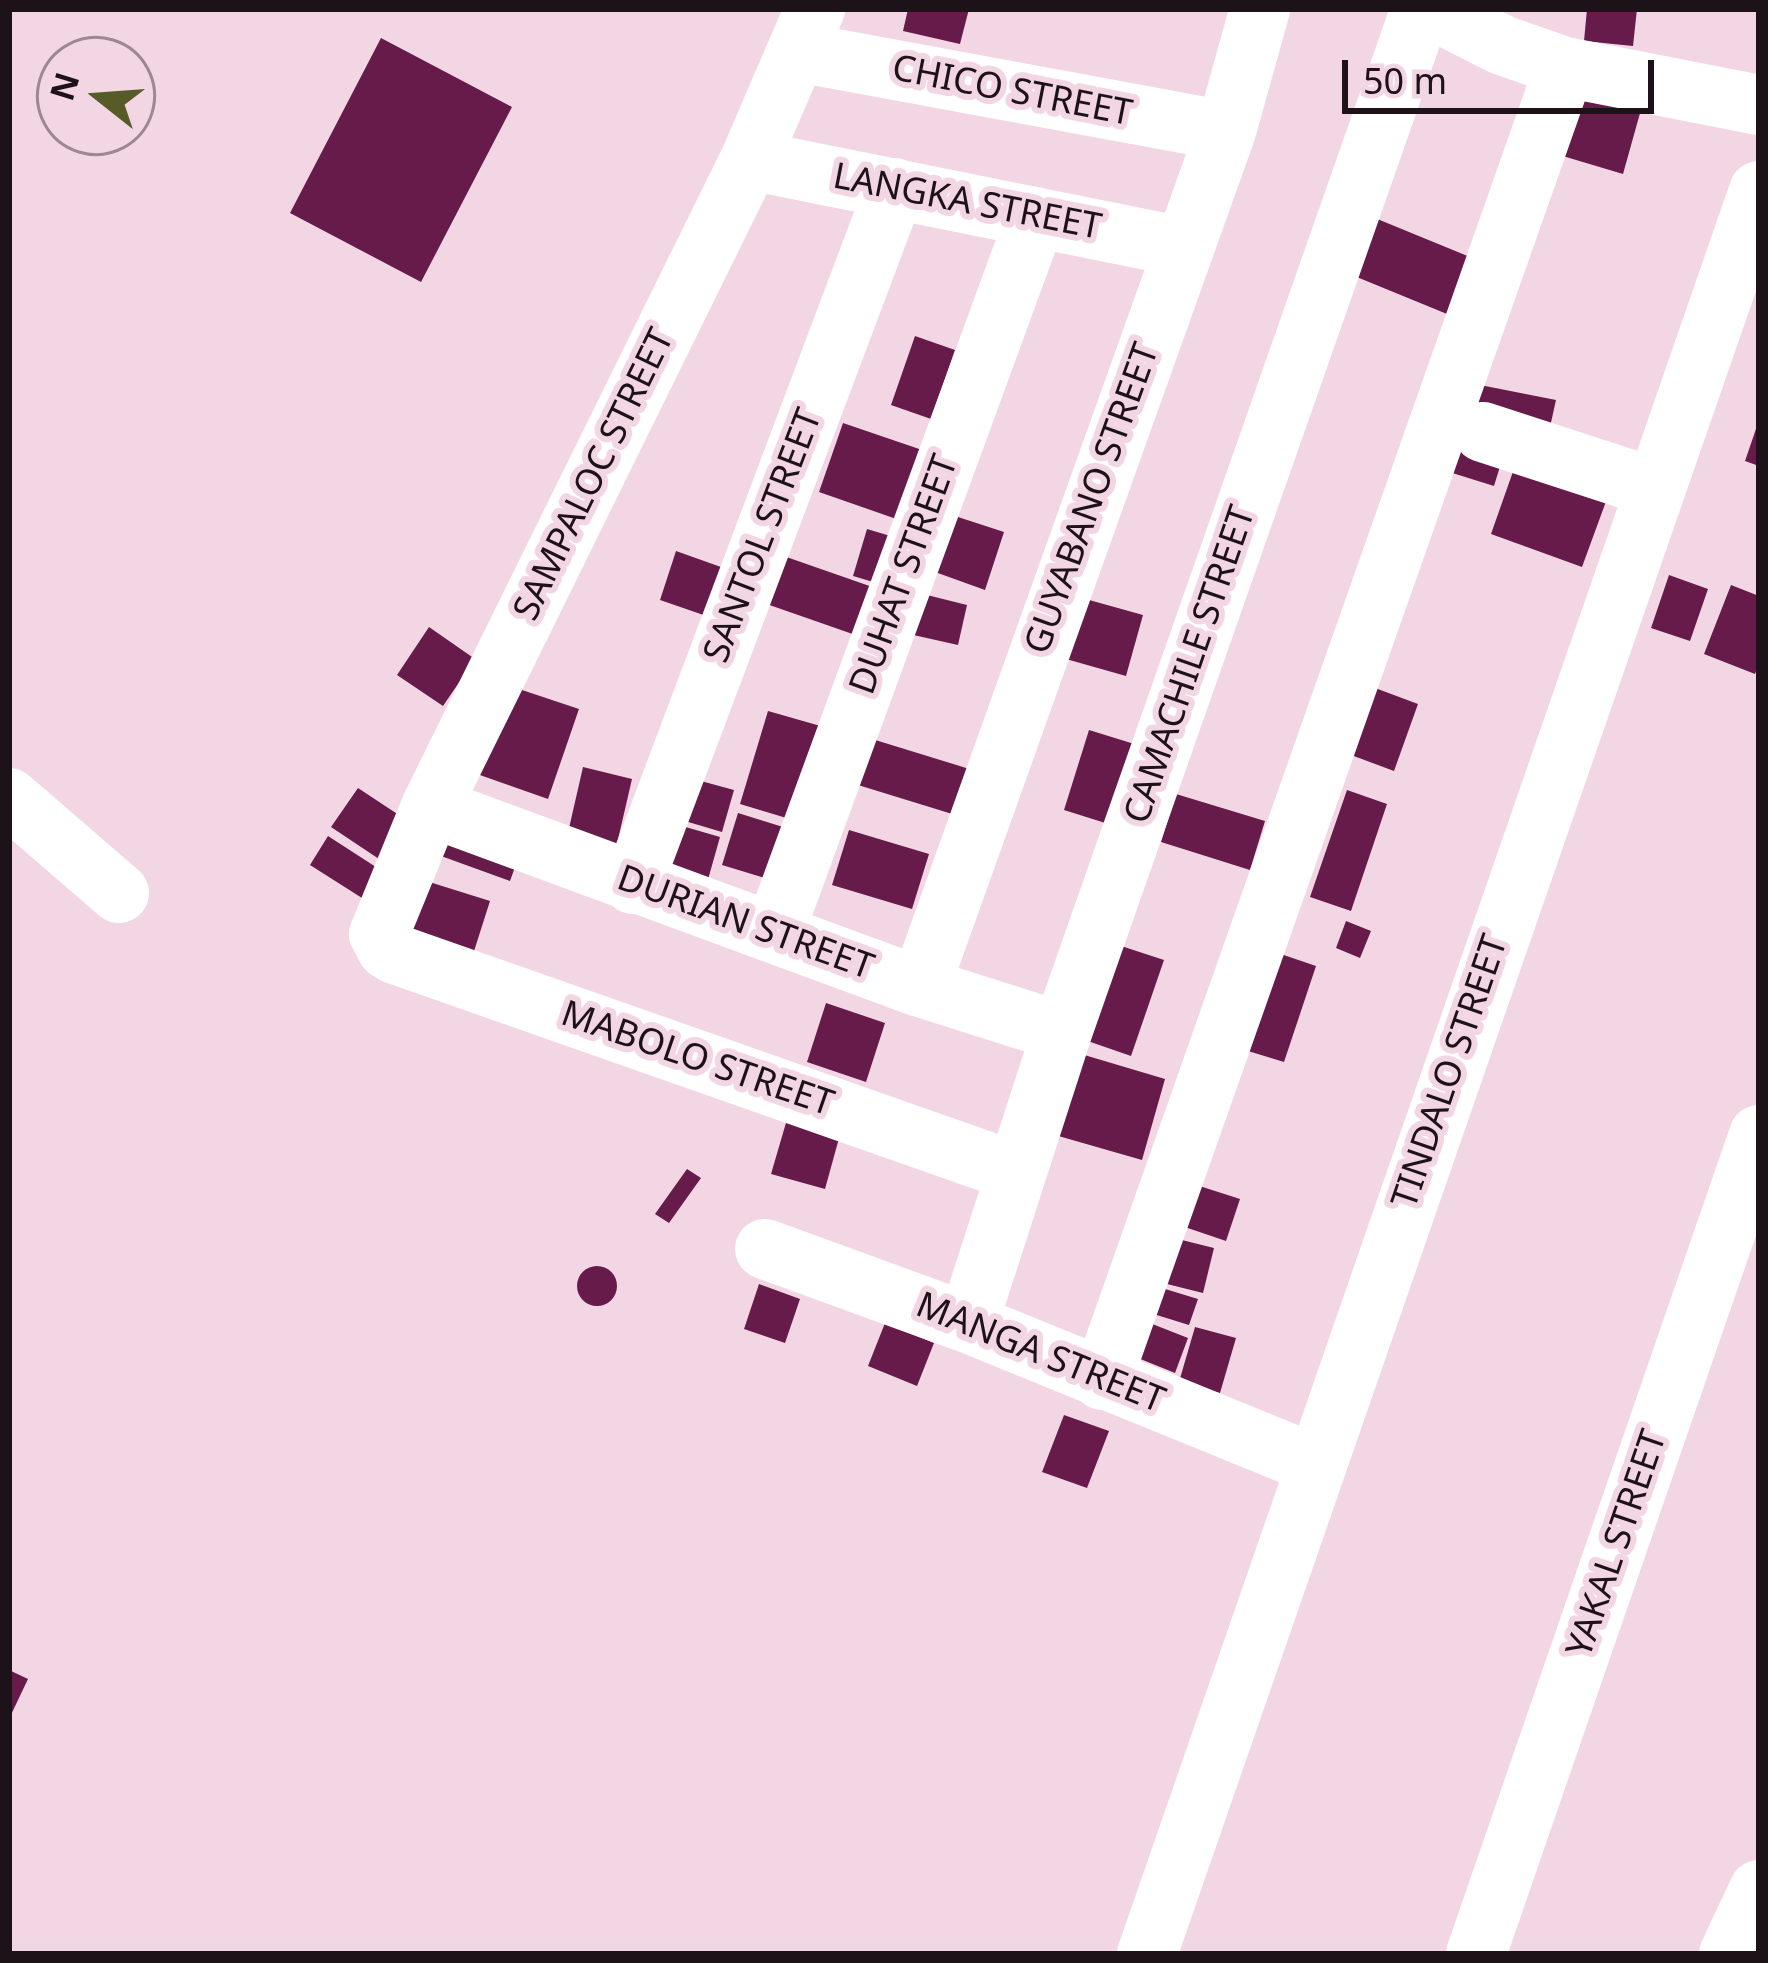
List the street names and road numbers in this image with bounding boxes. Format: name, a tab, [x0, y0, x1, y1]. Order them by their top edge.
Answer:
street label: CHICO STREET	[888, 48, 1136, 136]
street label: LANGKA STREET	[829, 156, 1105, 250]
street label: SAMPALOC STREET	[506, 322, 684, 628]
street label: GUYABANO STREET	[1017, 338, 1169, 660]
street label: SANTOL STREET	[696, 403, 832, 669]
street label: DUHAT STREET	[842, 450, 968, 700]
street label: CAMACHILE STREET	[1116, 501, 1266, 829]
street label: DURIAN STREET	[611, 858, 879, 990]
street label: TINDALO STREET	[1384, 930, 1518, 1214]
street label: MABOLO STREET	[555, 993, 839, 1127]
street label: MANGA STREET	[910, 1285, 1170, 1423]
street label: YAKAL STREET	[1559, 1425, 1677, 1663]

